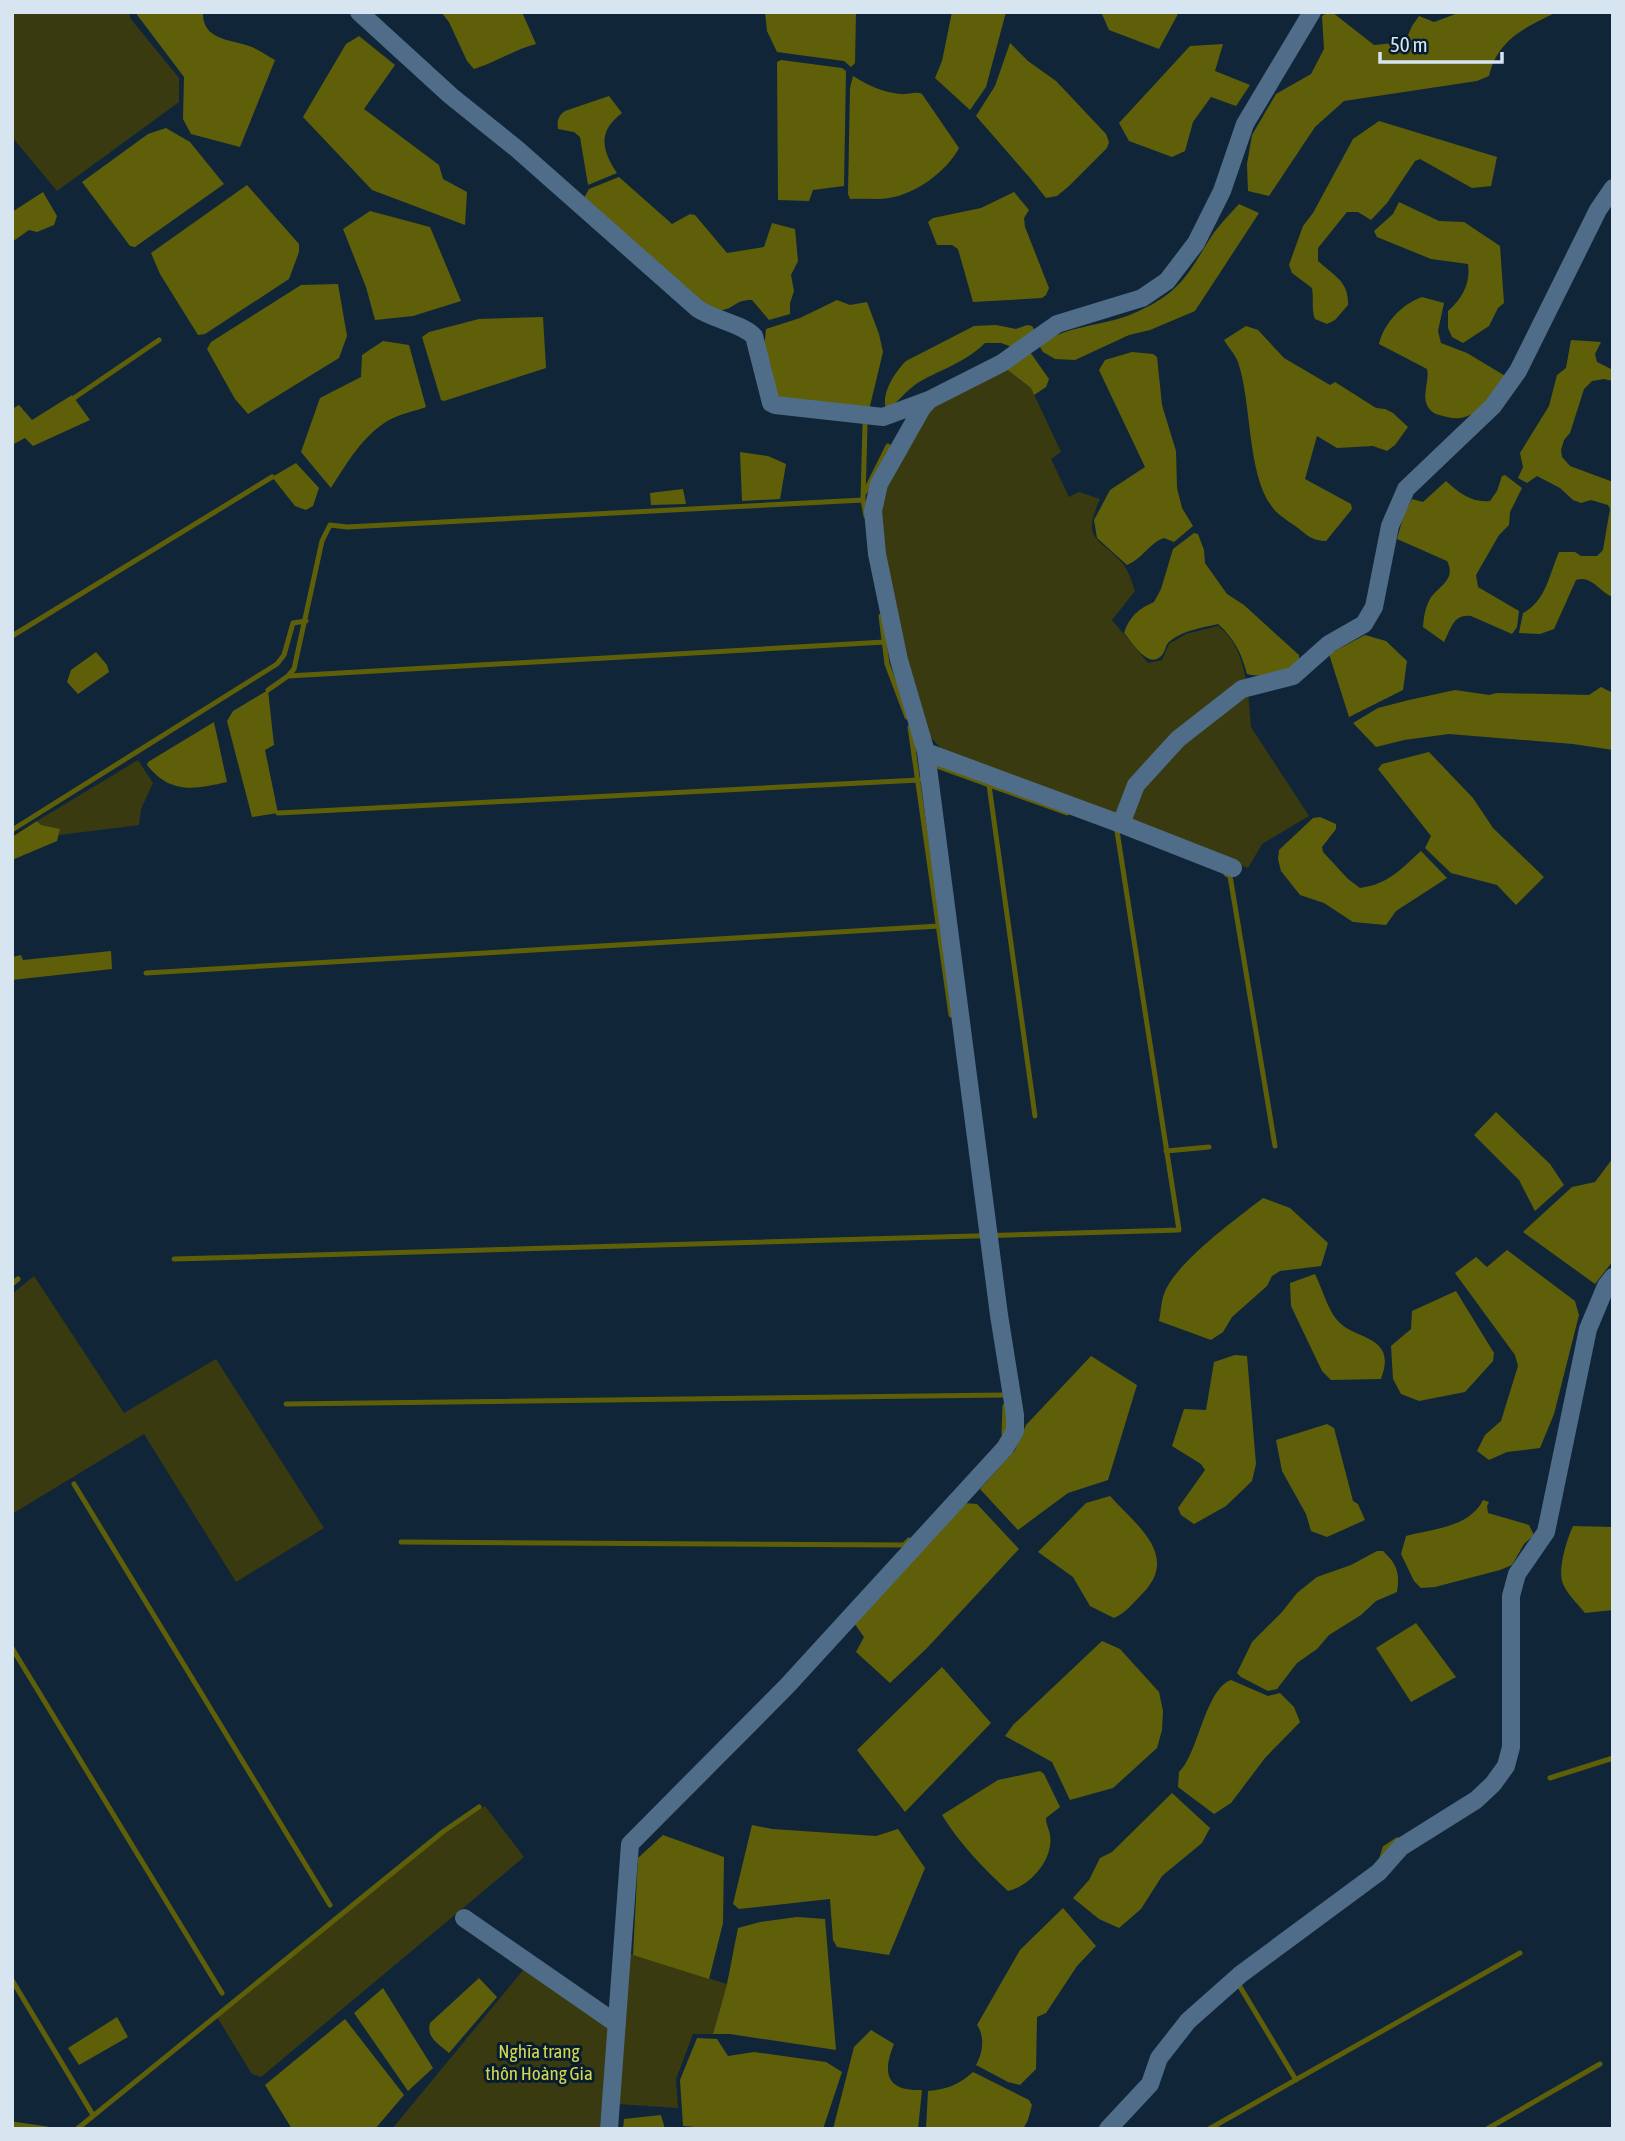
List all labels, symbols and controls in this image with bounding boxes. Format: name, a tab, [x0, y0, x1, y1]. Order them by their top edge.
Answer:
scale bar	[1380, 21, 1502, 65]
text: 50 m	[1390, 32, 1428, 56]
park label: Nghĩa trang thôn Hoàng Gia	[485, 2040, 593, 2084]

